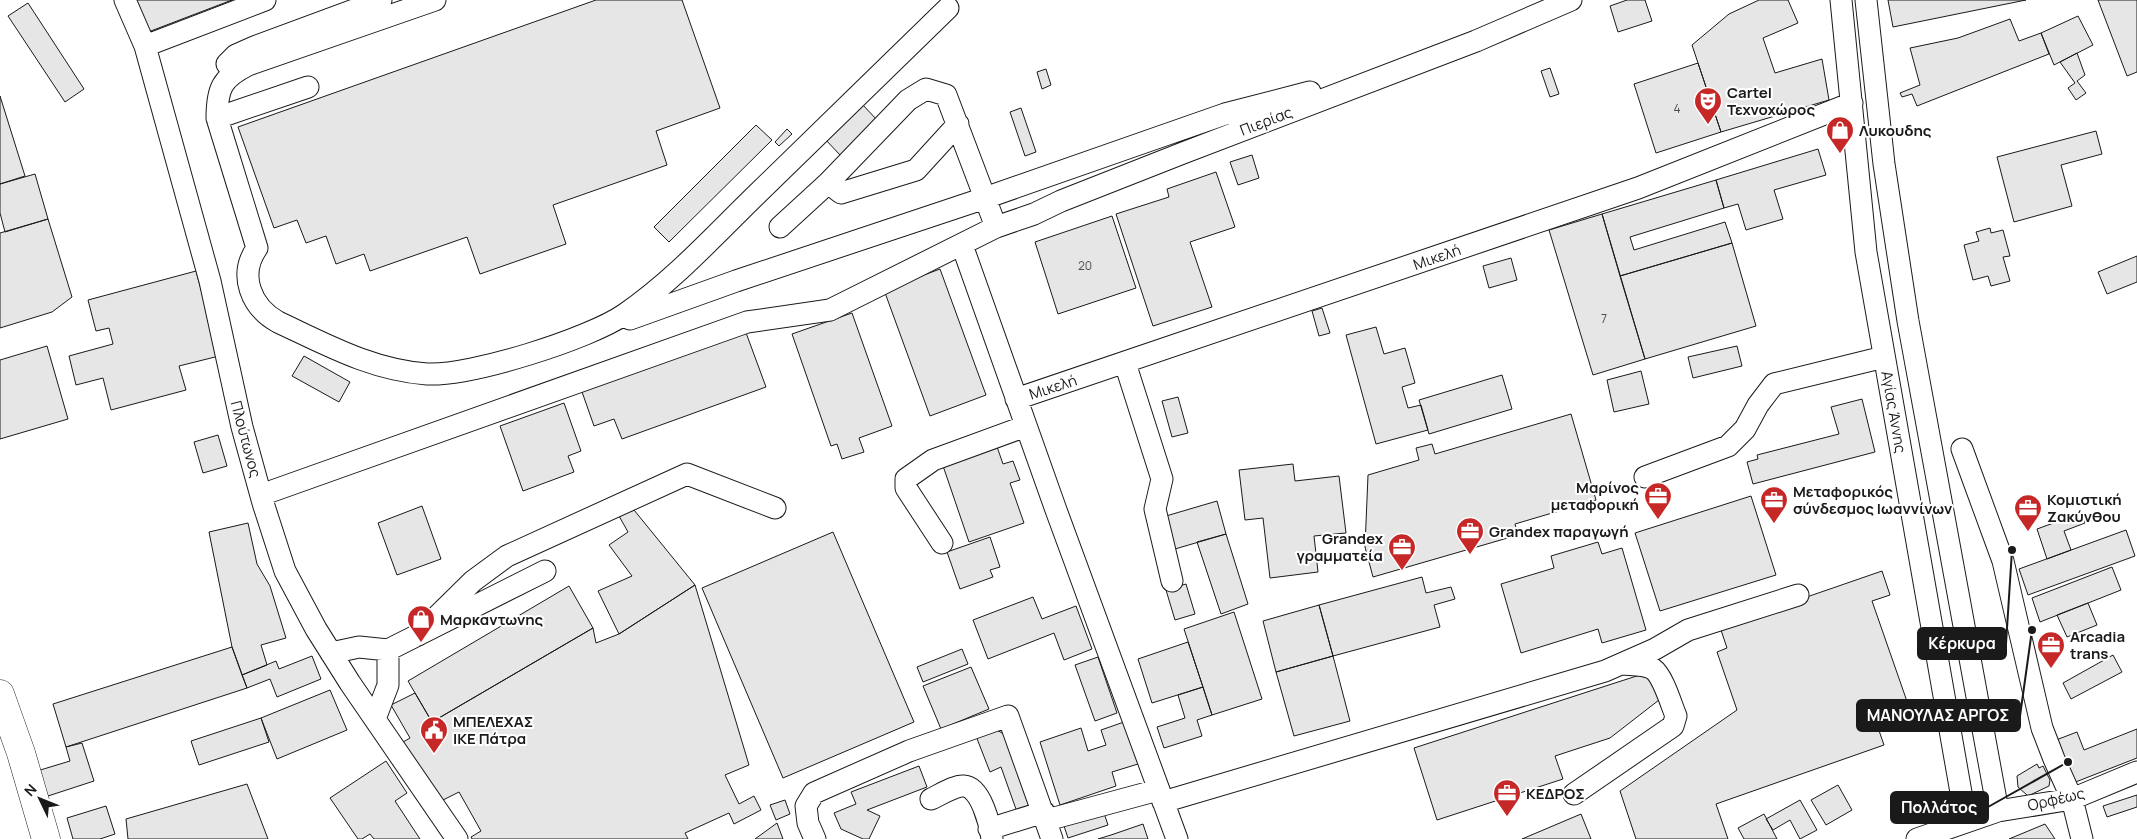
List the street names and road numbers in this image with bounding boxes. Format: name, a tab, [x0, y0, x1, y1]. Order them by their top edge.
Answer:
street label: Πιερίας	[1237, 101, 1295, 141]
street label: Μικελή	[1410, 239, 1464, 275]
street label: Μικελή	[1026, 369, 1080, 405]
street label: Αγίας Άννης	[1876, 369, 1912, 455]
street label: Πλούτωνος	[226, 398, 266, 480]
street label: Ορφέως	[2025, 782, 2087, 816]

